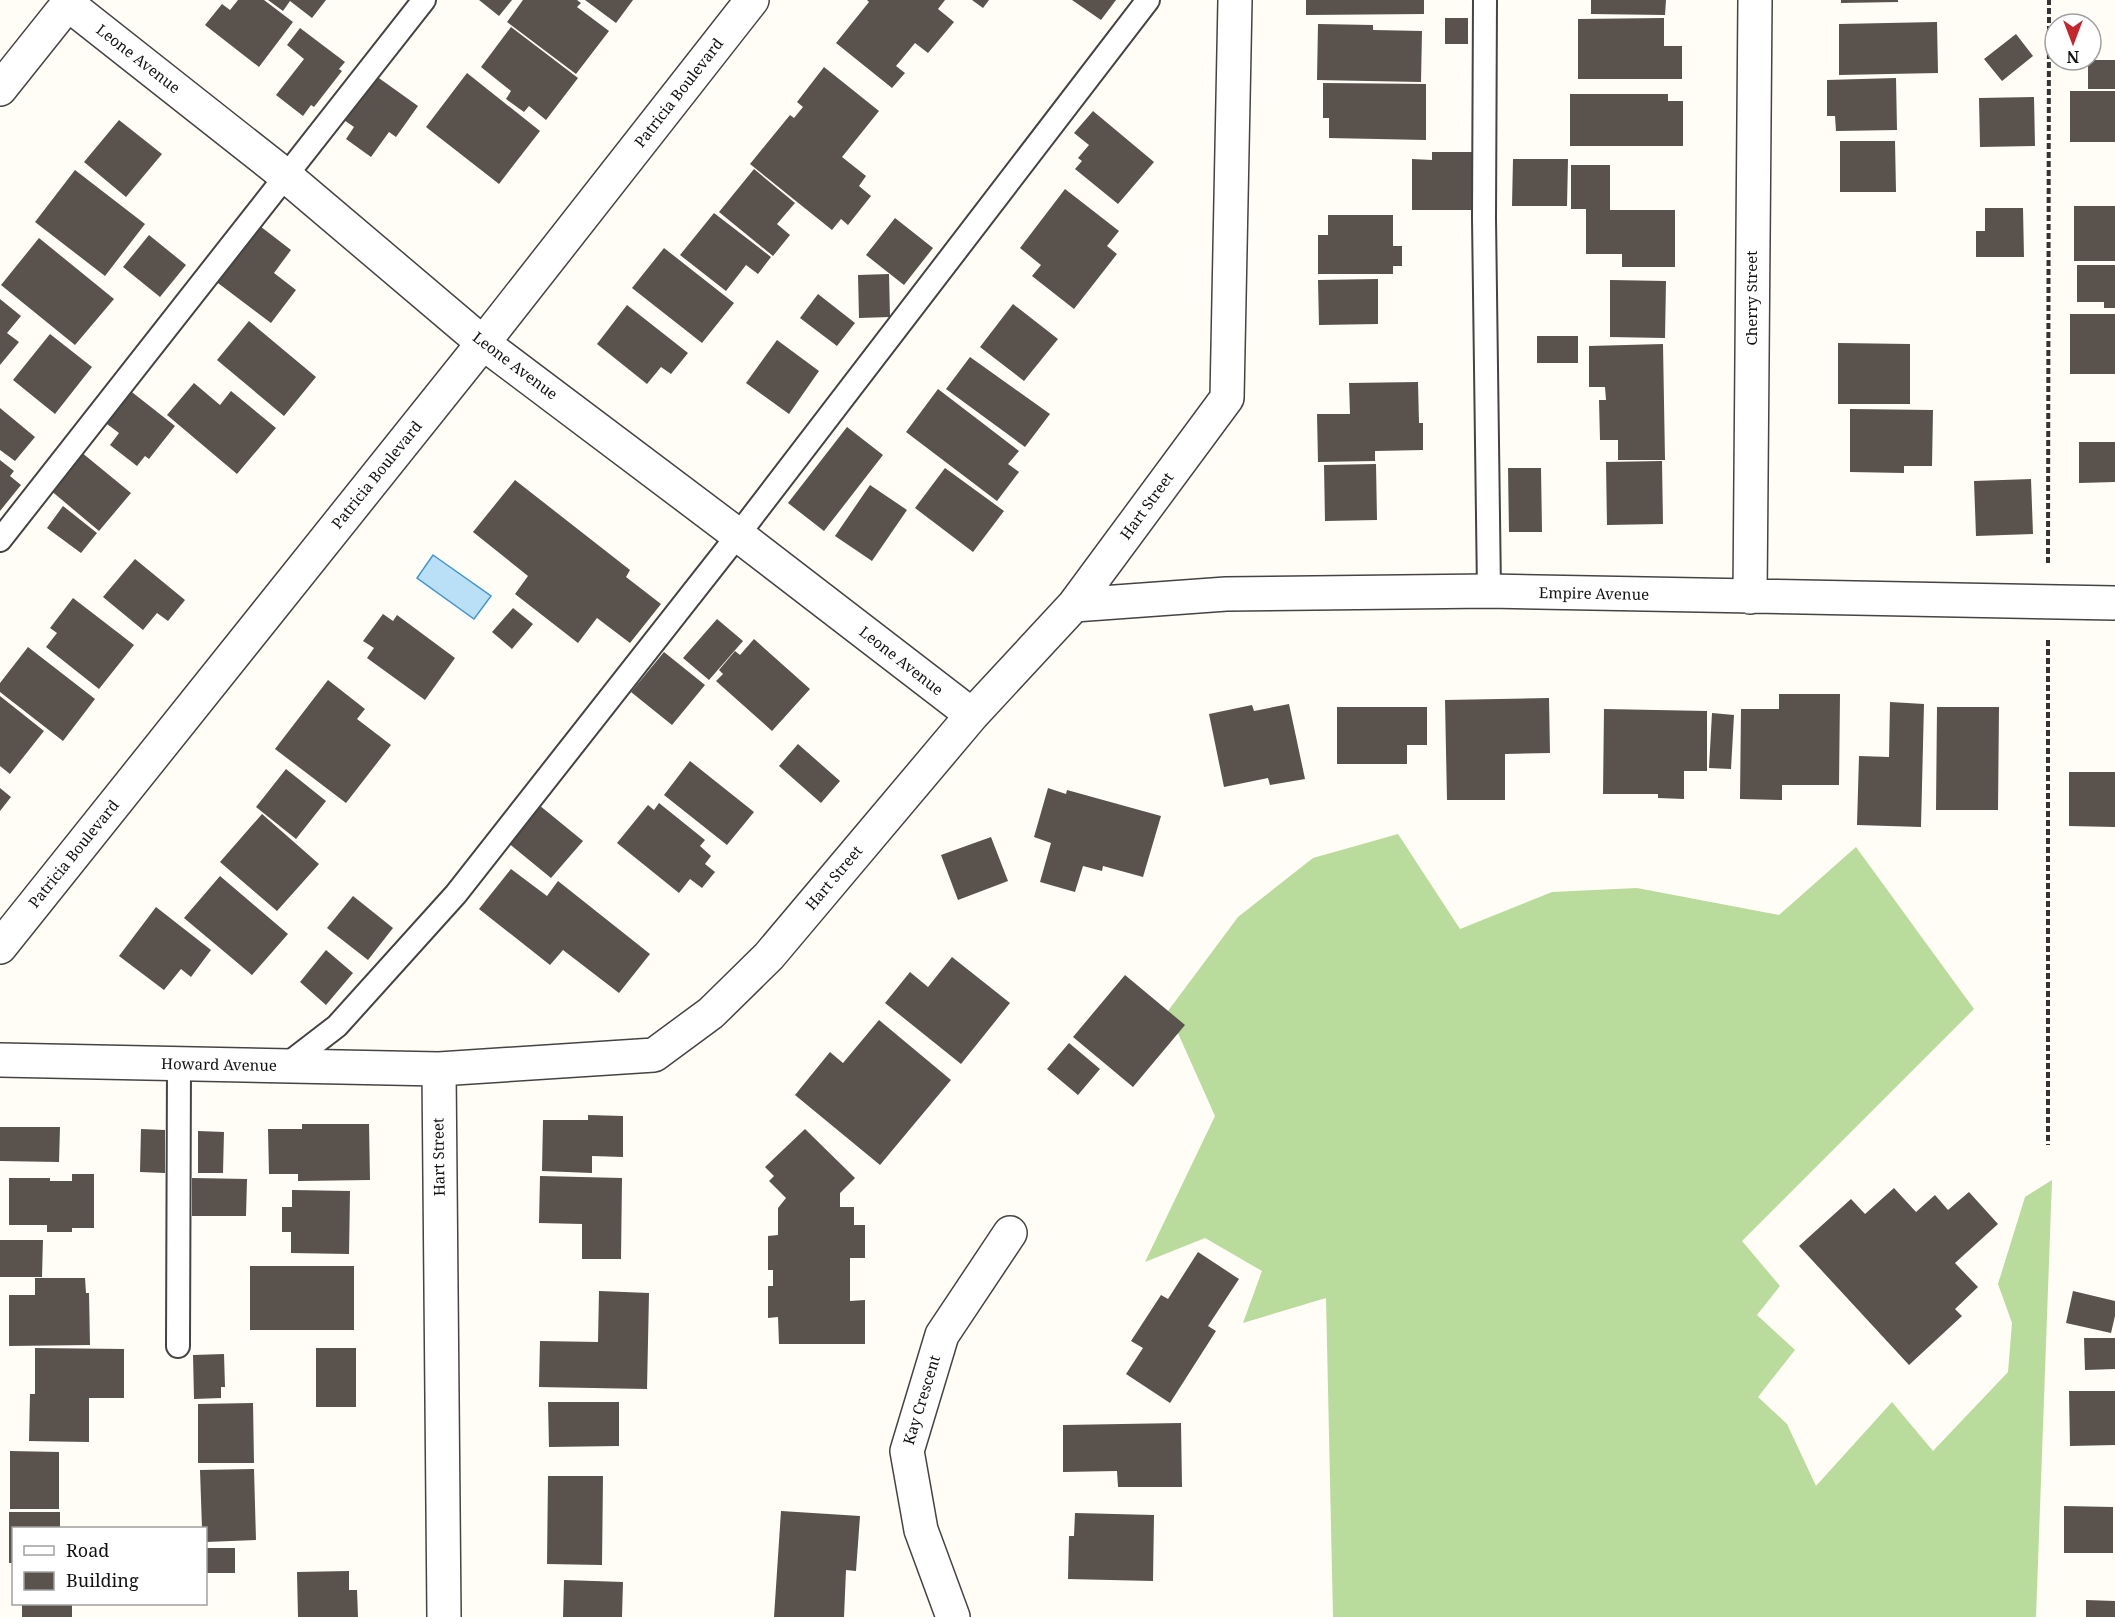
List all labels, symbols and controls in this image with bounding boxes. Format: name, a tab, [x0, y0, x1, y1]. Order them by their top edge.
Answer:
north arrow	[2043, 12, 2103, 72]
street label: Leone Avenue	[93, 19, 185, 97]
street label: Patricia Boulevard	[629, 34, 727, 151]
text: N	[2066, 46, 2079, 68]
street label: Cherry Street	[1741, 250, 1761, 346]
street label: Leone Avenue	[469, 327, 562, 404]
street label: Patricia Boulevard	[327, 416, 426, 532]
street label: Hart Street	[1115, 468, 1177, 543]
street label: Empire Avenue	[1539, 582, 1649, 604]
street label: Leone Avenue	[856, 621, 948, 699]
street label: Patricia Boulevard	[24, 795, 123, 911]
street label: Hart Street	[800, 841, 866, 914]
street label: Howard Avenue	[161, 1053, 277, 1075]
street label: Hart Street	[427, 1118, 449, 1196]
street label: Kay Crescent	[898, 1353, 944, 1447]
legend	[12, 1527, 207, 1605]
text: Road	[66, 1538, 109, 1562]
text: Building	[66, 1568, 139, 1592]

